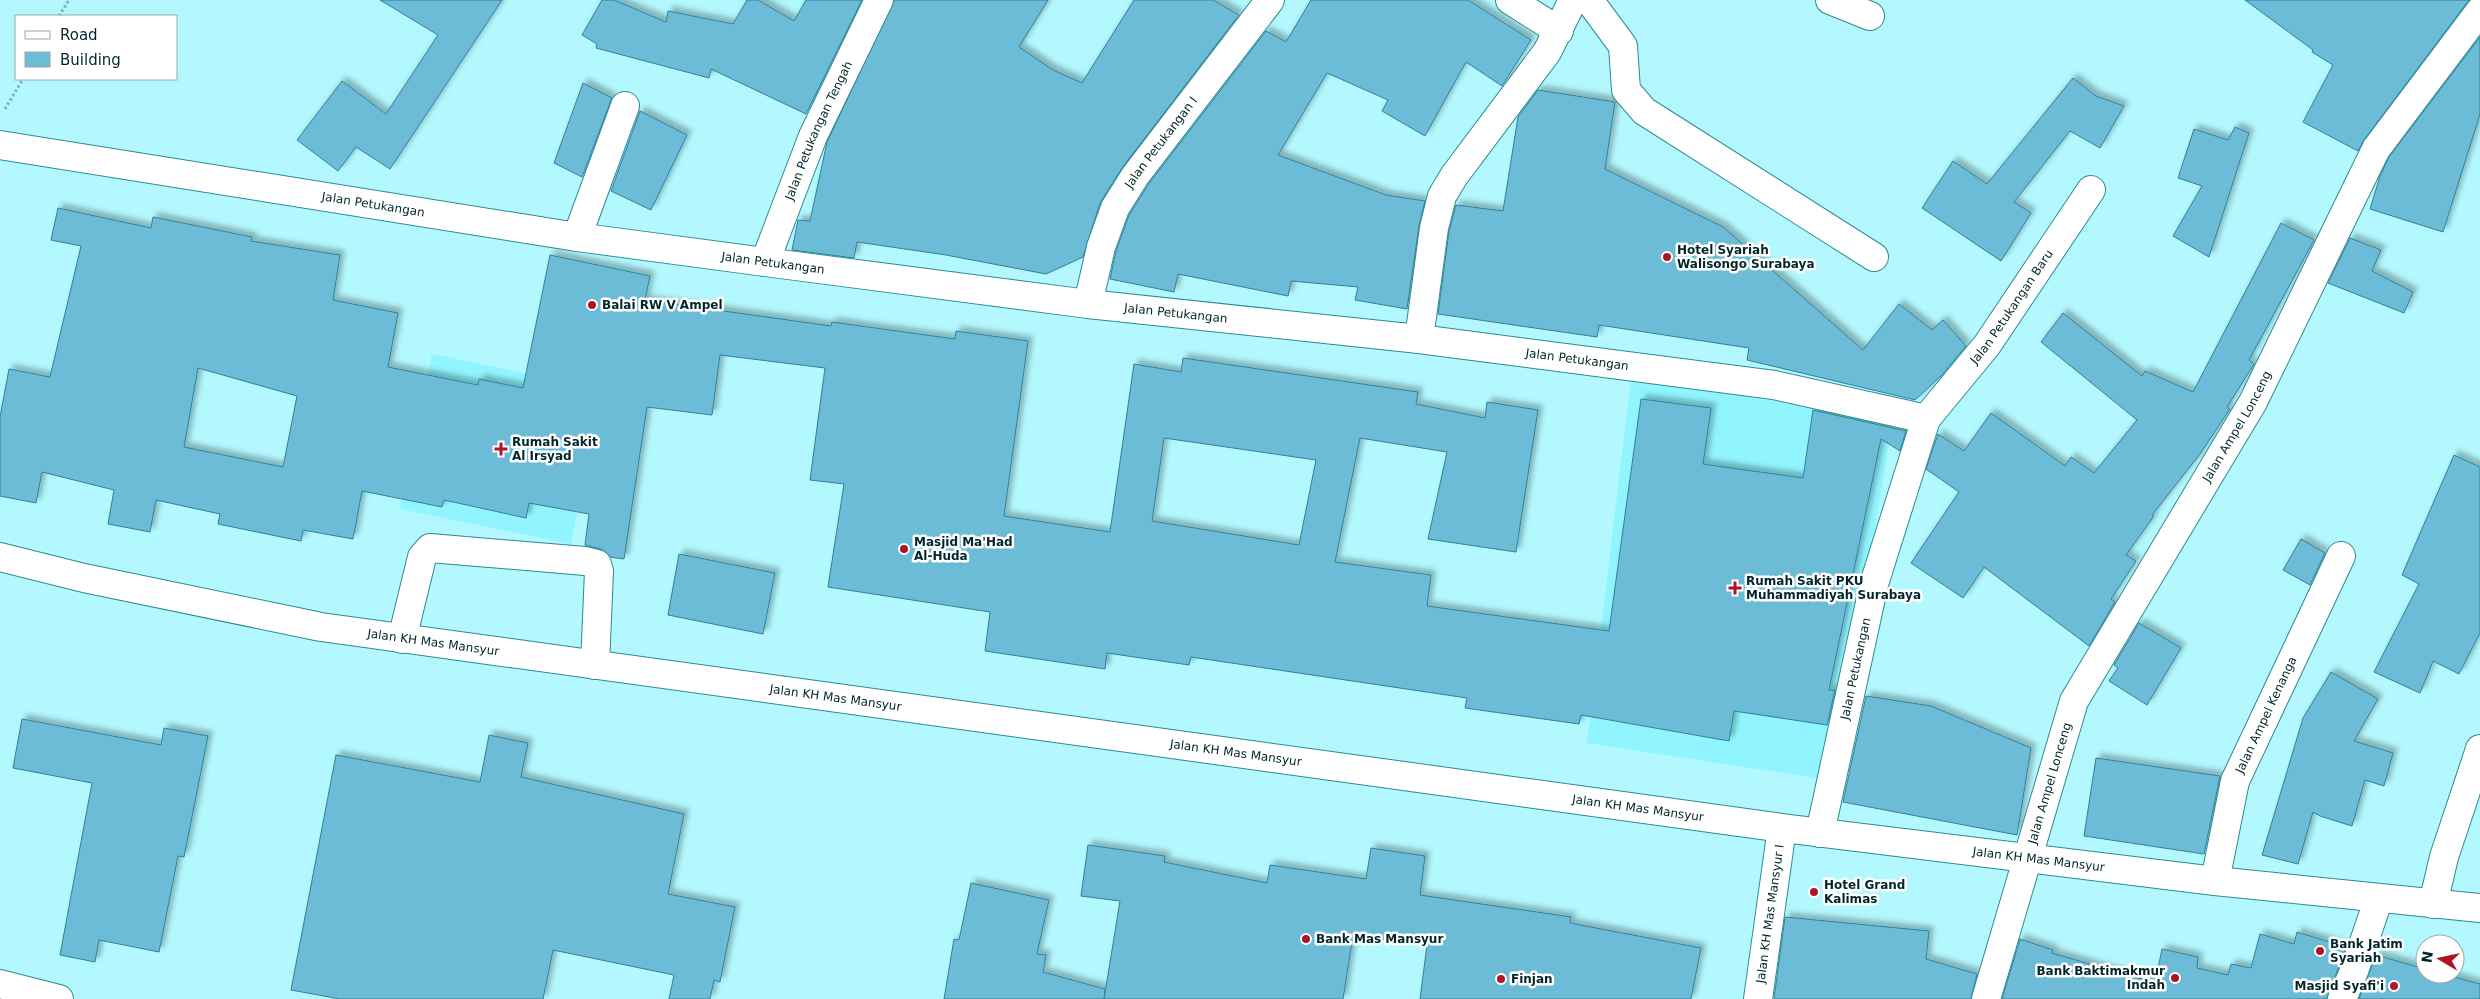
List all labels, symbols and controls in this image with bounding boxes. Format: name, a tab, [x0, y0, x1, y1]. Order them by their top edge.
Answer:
legend	[15, 15, 178, 80]
text: Road	[60, 26, 98, 44]
text: Building	[60, 51, 121, 69]
street label: Jalan Petukangan Tengah	[782, 59, 855, 203]
street label: Jalan Petukangan I	[1122, 94, 1200, 192]
street label: Jalan Petukangan	[320, 189, 426, 220]
place label: Hotel Syariah Walisongo Surabaya	[1677, 243, 1815, 271]
street label: Jalan Petukangan Baru	[1967, 247, 2056, 368]
street label: Jalan Petukangan	[720, 249, 825, 277]
marker: Hotel Syariah Walisongo Surabaya	[1661, 251, 1673, 263]
place label: Balai RW V Ampel	[602, 298, 723, 312]
marker: Balai RW V Ampel	[586, 299, 598, 311]
street label: Jalan Petukangan	[1122, 301, 1228, 326]
street label: Jalan Petukangan	[1524, 346, 1630, 373]
street label: Jalan Ampel Lonceng	[2199, 369, 2274, 485]
place label: Rumah Sakit Al Irsyad	[512, 435, 598, 463]
marker: Rumah Sakit Al Irsyad	[494, 442, 508, 456]
place label: Masjid Ma'Had Al-Huda	[914, 535, 1013, 563]
marker: Masjid Ma'Had Al-Huda	[898, 543, 910, 555]
place label: Rumah Sakit PKU Muhammadiyah Surabaya	[1746, 574, 1921, 602]
marker: Rumah Sakit PKU Muhammadiyah Surabaya	[1728, 581, 1742, 595]
street label: Jalan Petukangan	[1838, 617, 1873, 722]
street label: Jalan KH Mas Mansyur	[366, 626, 500, 658]
street label: Jalan Ampel Kenanga	[2232, 654, 2300, 776]
street label: Jalan KH Mas Mansyur	[768, 682, 902, 714]
street label: Jalan Ampel Lonceng	[2025, 721, 2074, 846]
street label: Jalan KH Mas Mansyur	[1168, 737, 1303, 769]
street label: Jalan KH Mas Mansyur	[1570, 792, 1705, 824]
street label: Jalan KH Mas Mansyur I	[1753, 843, 1787, 985]
street label: Jalan KH Mas Mansyur	[1971, 844, 2106, 874]
place label: Hotel Grand Kalimas	[1824, 878, 1905, 906]
marker: Hotel Grand Kalimas	[1808, 886, 1820, 898]
place label: Bank Mas Mansyur	[1316, 932, 1443, 946]
marker: Bank Mas Mansyur	[1300, 933, 1312, 945]
north arrow	[2415, 934, 2465, 984]
place label: Bank Jatim Syariah	[2330, 937, 2403, 965]
marker: Bank Jatim Syariah	[2314, 945, 2326, 957]
text: N	[2418, 950, 2436, 964]
place label: Bank Baktimakmur Indah	[2036, 964, 2165, 992]
place label: Finjan	[1511, 972, 1553, 986]
marker: Bank Baktimakmur Indah	[2169, 972, 2181, 984]
marker: Finjan	[1495, 973, 1507, 985]
place label: Masjid Syafi'i	[2295, 979, 2384, 993]
marker: Masjid Syafi'i	[2388, 980, 2400, 992]

